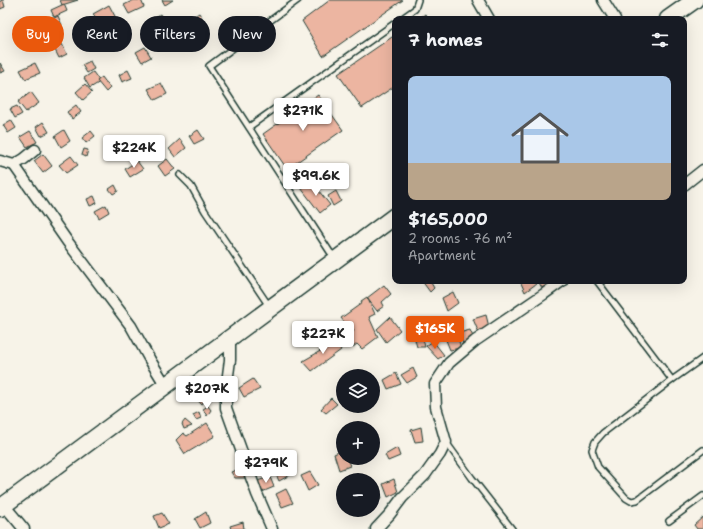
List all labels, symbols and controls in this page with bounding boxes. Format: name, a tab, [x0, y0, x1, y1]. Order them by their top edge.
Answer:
chip: Buy	[12, 16, 64, 52]
chip: Rent	[72, 16, 132, 52]
chip: Filters	[140, 16, 210, 52]
chip: New	[218, 16, 276, 52]
text: 7 homes	[408, 29, 483, 51]
icon: filters	[649, 29, 671, 51]
pin: $271K	[275, 98, 331, 132]
text: $271K	[283, 102, 323, 119]
icon: home	[504, 102, 576, 174]
pin: $224K	[106, 135, 162, 169]
text: $224K	[112, 139, 156, 156]
pin: $99.6K	[283, 163, 349, 197]
text: $99.6K	[292, 167, 340, 184]
text: $165,000	[408, 208, 488, 230]
text: 2 rooms · 76 m²	[408, 230, 512, 247]
text: Apartment	[408, 247, 476, 264]
pin: $165K	[407, 316, 463, 350]
text: $165K	[415, 320, 455, 337]
pin: $227K	[295, 321, 351, 355]
text: $227K	[301, 325, 345, 342]
map controls	[336, 369, 380, 517]
button: layers	[336, 369, 380, 413]
pin: $207K	[179, 376, 235, 410]
text: $207K	[185, 380, 229, 397]
button: +	[336, 421, 380, 465]
pin: $279K	[238, 450, 294, 484]
text: $279K	[244, 454, 288, 471]
button: −	[336, 473, 380, 517]

